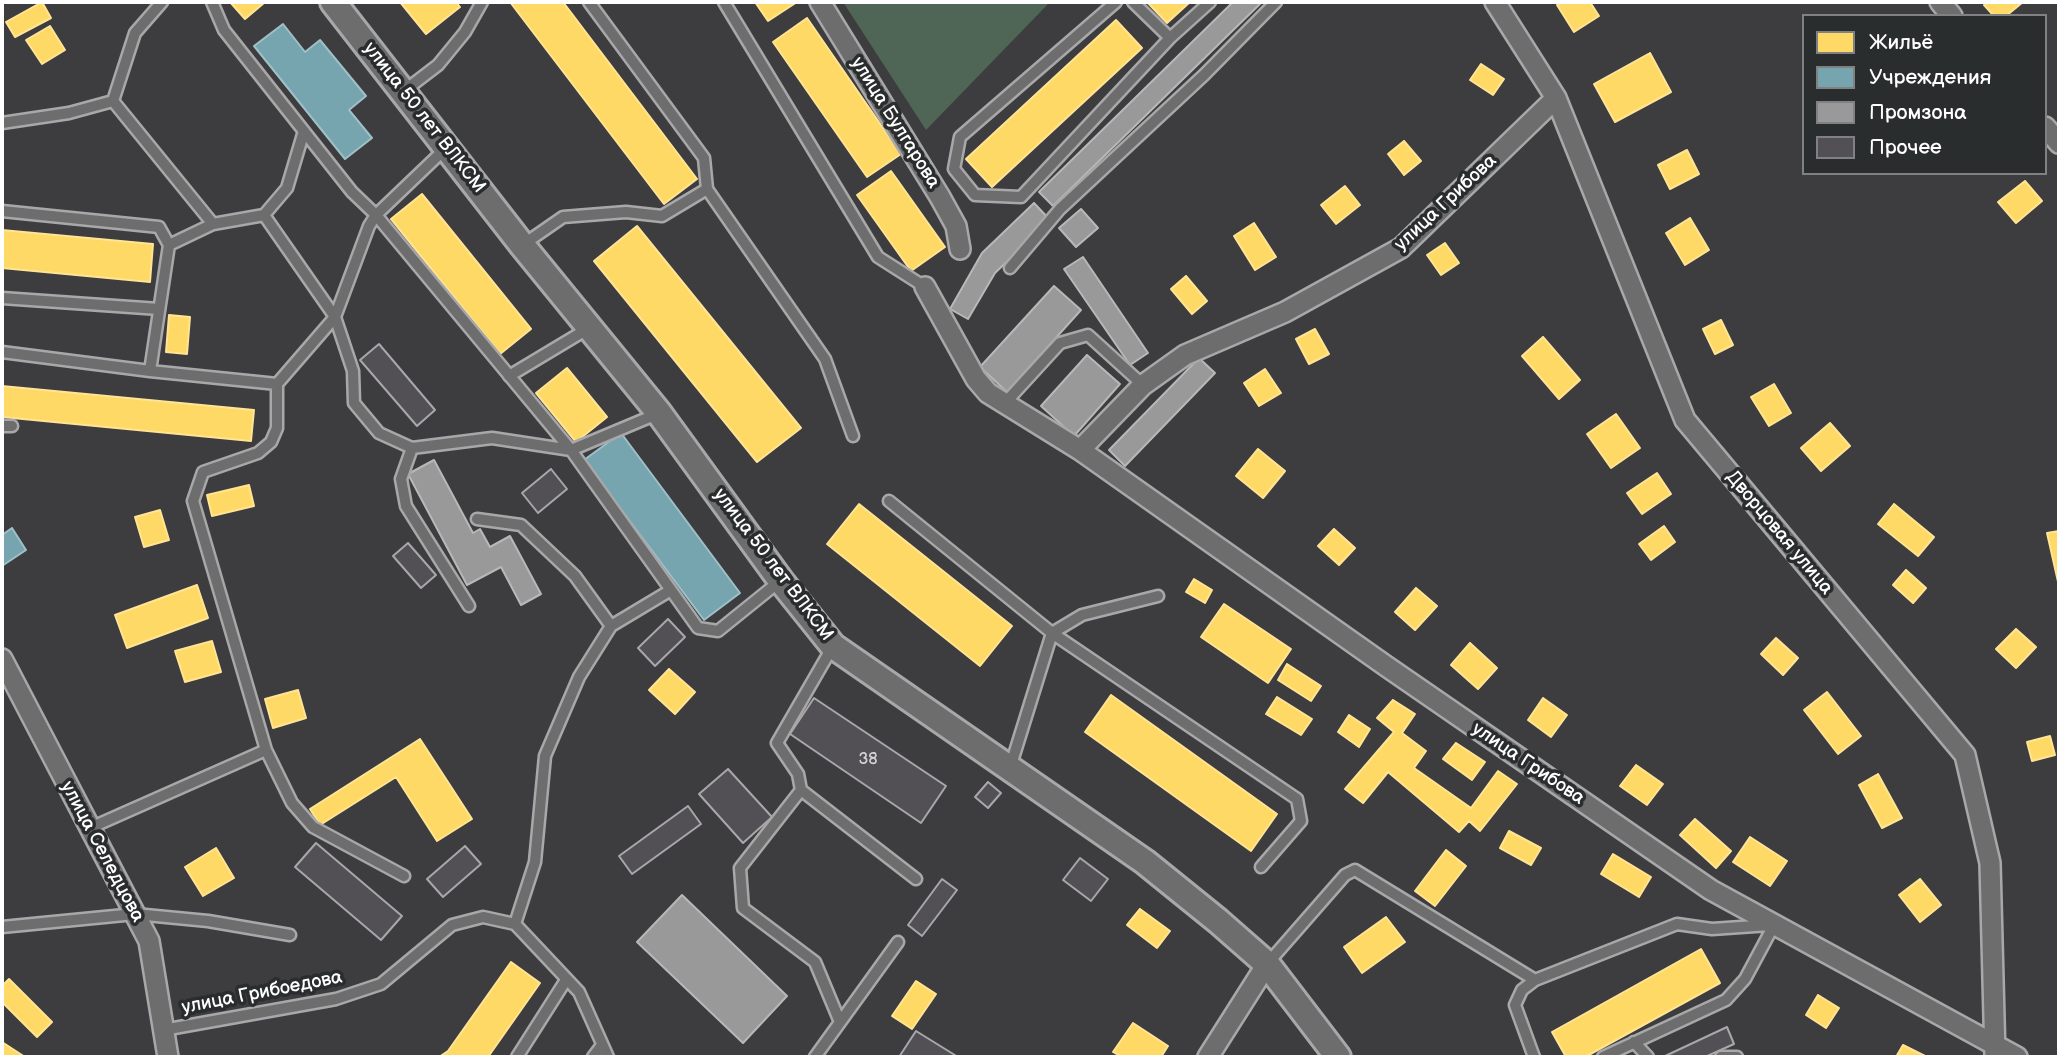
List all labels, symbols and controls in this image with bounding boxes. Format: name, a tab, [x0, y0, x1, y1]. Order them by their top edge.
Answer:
legend	[1802, 14, 2047, 175]
text: Жильё	[1869, 30, 1933, 55]
street label: улица 50 лет ВЛКСМ	[358, 38, 490, 198]
street label: улица Булгарова	[845, 53, 945, 193]
text: Учреждения	[1869, 65, 1991, 90]
text: Промзона	[1869, 100, 1967, 125]
text: Прочее	[1869, 135, 1942, 160]
street label: улица Грибова	[1390, 150, 1502, 256]
street label: Дворцовая улица	[1721, 466, 1837, 600]
street label: улица 50 лет ВЛКСМ	[708, 484, 838, 646]
street label: улица Грибова	[1467, 718, 1589, 810]
house number: 38	[858, 750, 878, 770]
street label: улица Селедцова	[55, 778, 149, 926]
street label: улица Грибоедова	[180, 966, 344, 1020]

